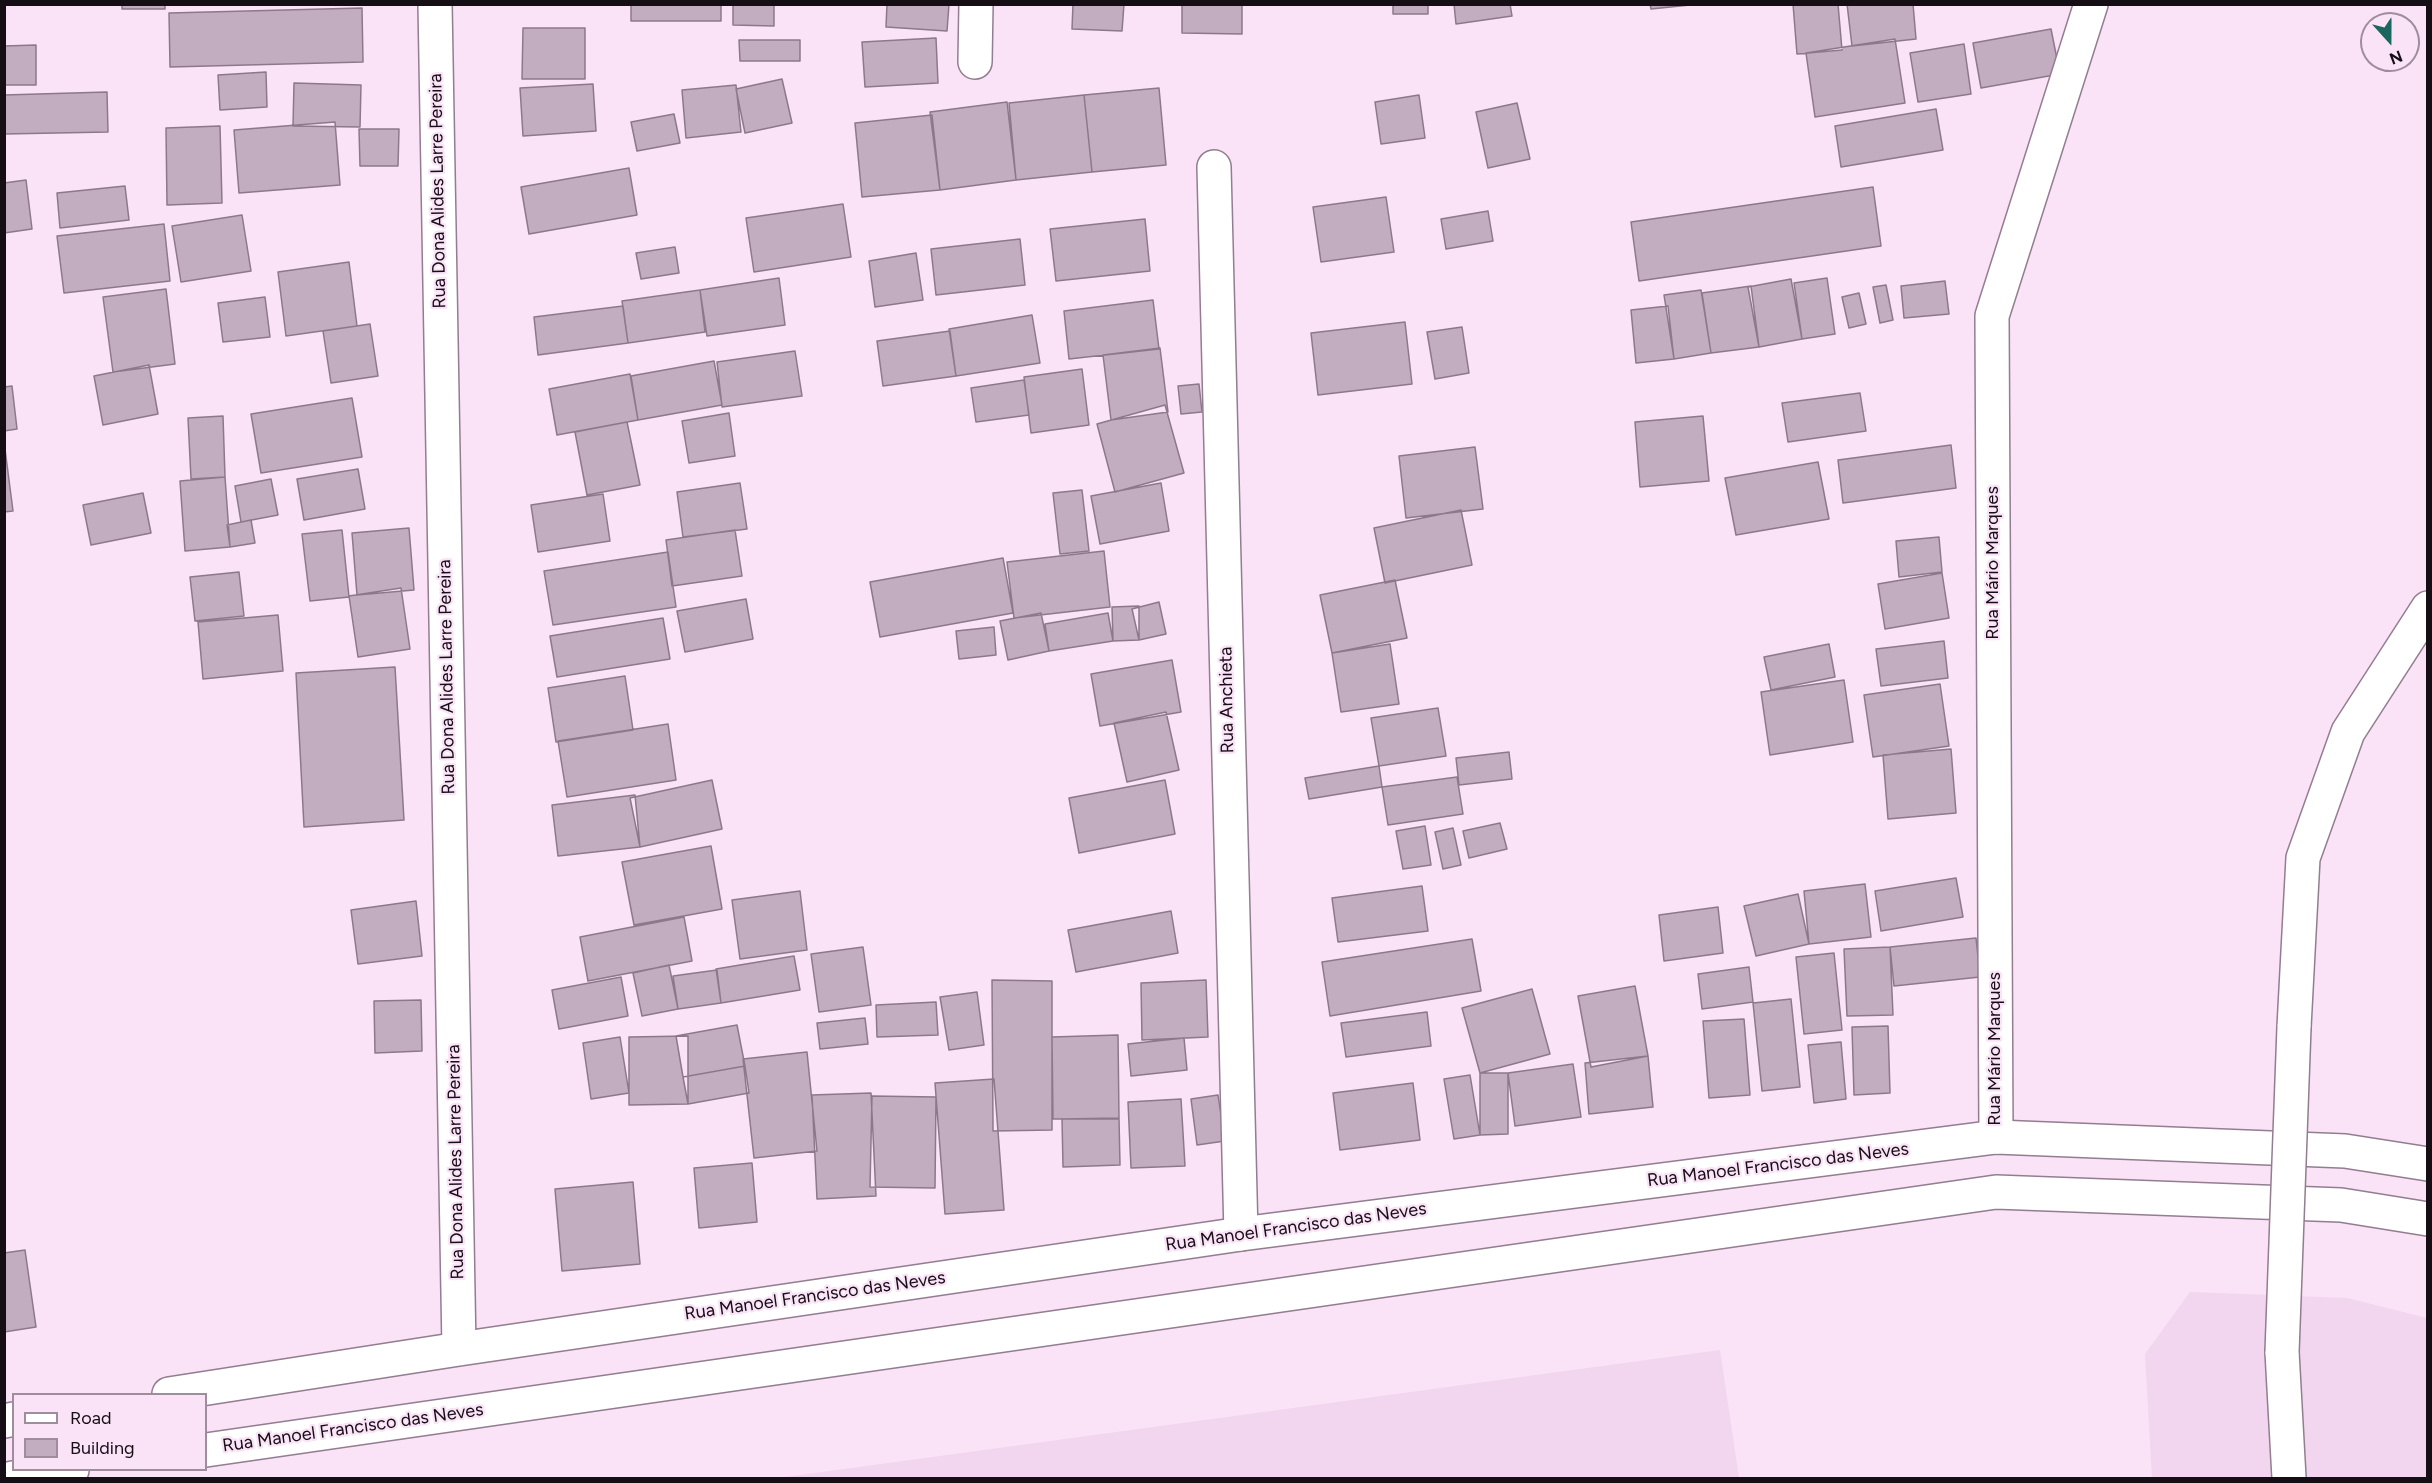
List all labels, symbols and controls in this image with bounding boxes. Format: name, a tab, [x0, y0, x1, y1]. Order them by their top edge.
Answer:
north arrow	[2360, 12, 2420, 72]
text: N	[2387, 46, 2405, 68]
street label: Rua Dona Alides Larre Pereira	[425, 73, 451, 309]
street label: Rua Mário Marques	[1982, 486, 2004, 640]
street label: Rua Dona Alides Larre Pereira	[434, 559, 460, 795]
street label: Rua Anchieta	[1215, 646, 1239, 754]
street label: Rua Mário Marques	[1984, 972, 2006, 1126]
street label: Rua Dona Alides Larre Pereira	[443, 1044, 469, 1280]
street label: Rua Manoel Francisco das Neves	[1646, 1138, 1910, 1192]
street label: Rua Manoel Francisco das Neves	[1164, 1198, 1428, 1256]
street label: Rua Manoel Francisco das Neves	[683, 1267, 947, 1325]
legend	[12, 1393, 207, 1471]
street label: Rua Manoel Francisco das Neves	[221, 1399, 485, 1457]
text: Road	[70, 1407, 111, 1429]
text: Building	[70, 1437, 135, 1459]

